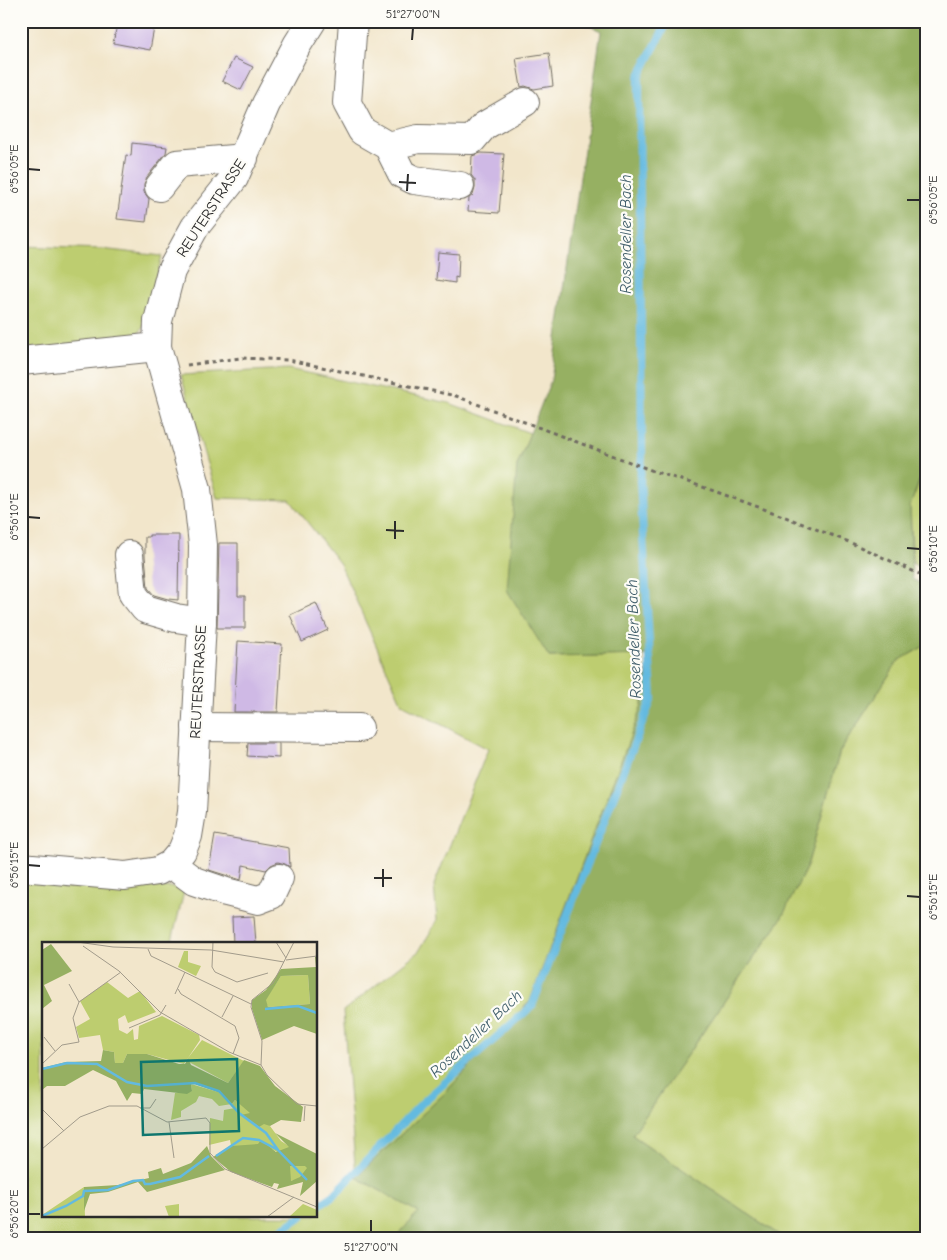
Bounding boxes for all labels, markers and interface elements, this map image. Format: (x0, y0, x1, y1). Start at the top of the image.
text: 51°27'00"N (386, 7, 440, 21)
text: 6°56'05"E (7, 144, 21, 194)
street label: REUTERSTRASSE (173, 155, 249, 261)
water label: Rosendeller Bach (617, 174, 635, 294)
text: 6°56'05"E (926, 175, 940, 225)
text: 6°56'10"E (7, 493, 21, 541)
text: 6°56'10"E (926, 525, 940, 573)
water label: Rosendeller Bach (623, 579, 645, 699)
street label: REUTERSTRASSE (186, 625, 210, 739)
text: 6°56'15"E (7, 842, 21, 888)
text: 6°56'15"E (926, 874, 940, 920)
inset map (42, 942, 318, 1218)
water label: Rosendeller Bach (426, 987, 526, 1081)
text: 6°56'20"E (7, 1190, 21, 1238)
text: 51°27'00"N (344, 1240, 398, 1254)

